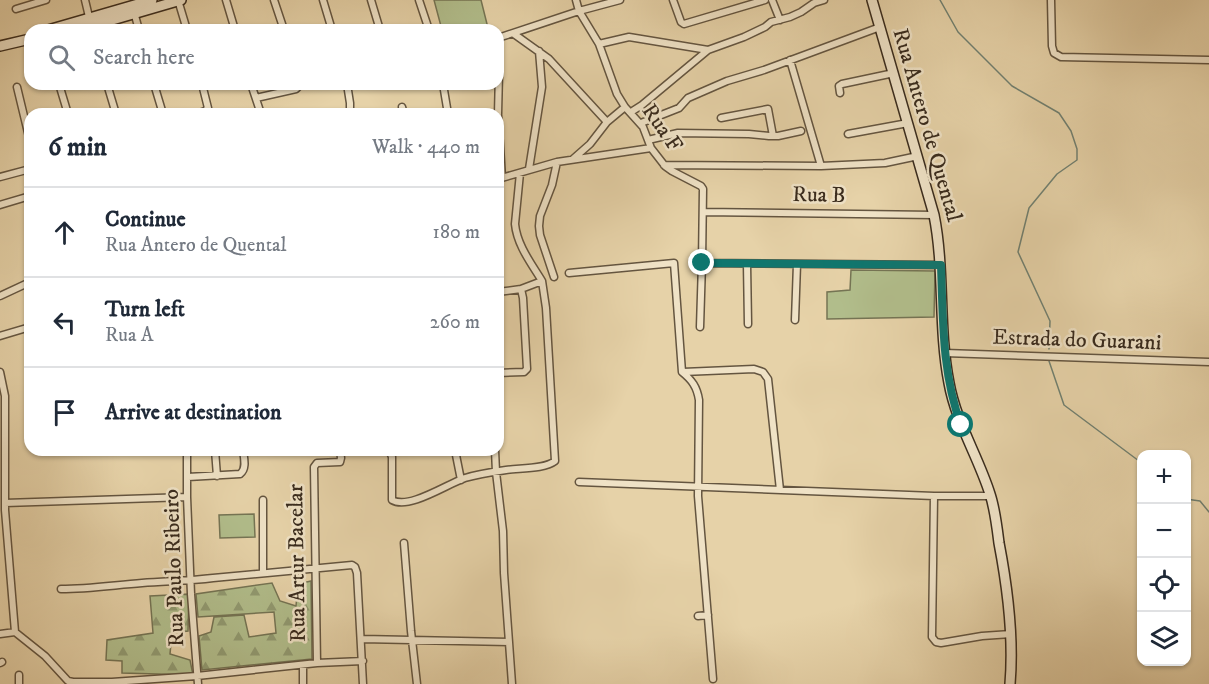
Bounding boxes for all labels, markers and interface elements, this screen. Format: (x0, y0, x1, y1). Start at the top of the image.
search box (24, 24, 504, 90)
street label: Rua Antero de Quental (887, 25, 968, 225)
icon: search (45, 41, 78, 74)
text: Search here (93, 44, 195, 71)
street label: Rua F (636, 99, 688, 158)
text: 6 min (48, 131, 107, 164)
text: Walk · 440 m (372, 135, 480, 160)
street label: Rua B (792, 181, 846, 209)
text: Continue (105, 206, 186, 233)
icon: ahead (48, 216, 81, 249)
text: 180 m (433, 220, 480, 245)
text: Rua Antero de Quental (105, 233, 287, 258)
route end (688, 249, 714, 275)
text: Turn left (105, 296, 185, 323)
icon: left (48, 306, 81, 339)
text: 260 m (430, 310, 480, 335)
text: Rua A (105, 323, 153, 348)
street label: Estrada do Guarani (992, 324, 1162, 356)
icon: arrive (48, 396, 81, 429)
text: Arrive at destination (105, 399, 282, 426)
route start (947, 411, 973, 437)
map controls (1137, 450, 1191, 666)
button: + (1137, 450, 1191, 504)
street label: Rua Artur Bacelar (282, 483, 312, 642)
street label: Rua Paulo Ribeiro (158, 488, 190, 648)
button: − (1137, 504, 1191, 558)
button: locate (1137, 558, 1191, 612)
button: layers (1137, 612, 1191, 666)

